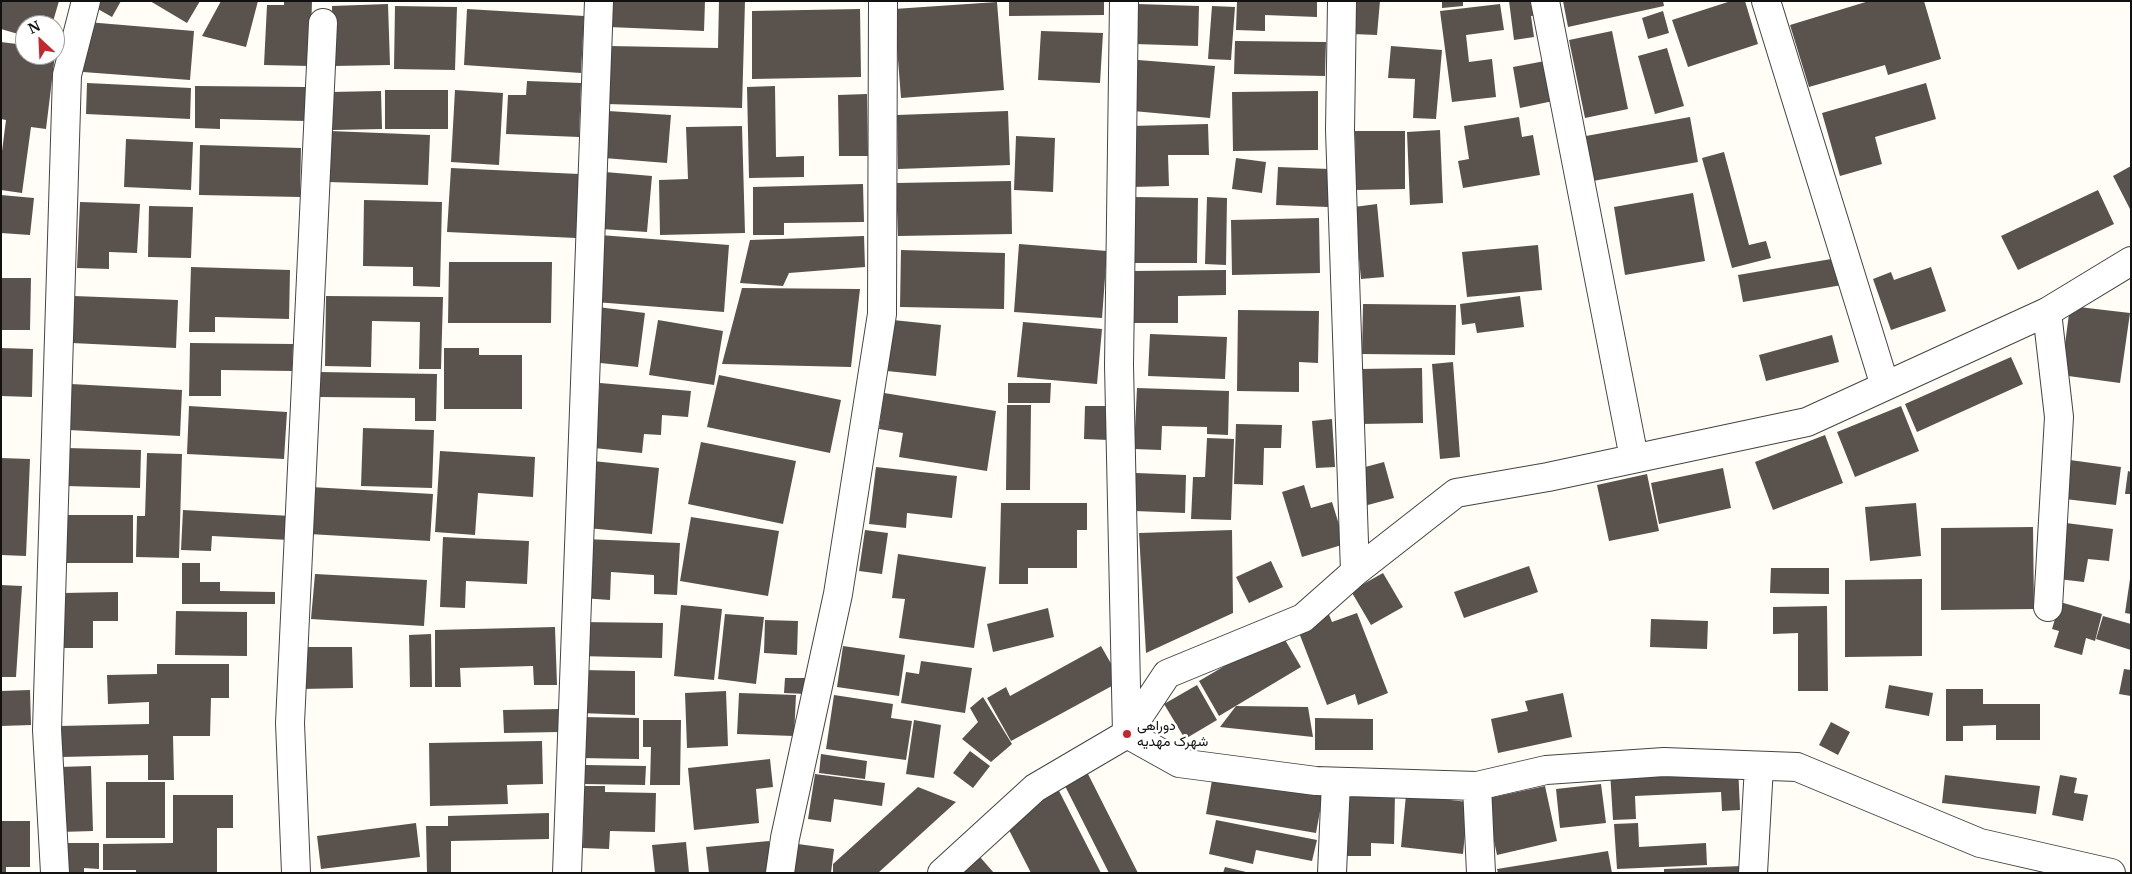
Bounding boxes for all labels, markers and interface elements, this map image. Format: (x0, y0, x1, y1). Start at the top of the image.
north arrow (15, 15, 65, 65)
text: N (25, 17, 43, 38)
place label: دوراهی شهرک مهدیه (1137, 718, 1208, 750)
marker: دوراهی شهرک مهدیه (1121, 728, 1133, 740)

